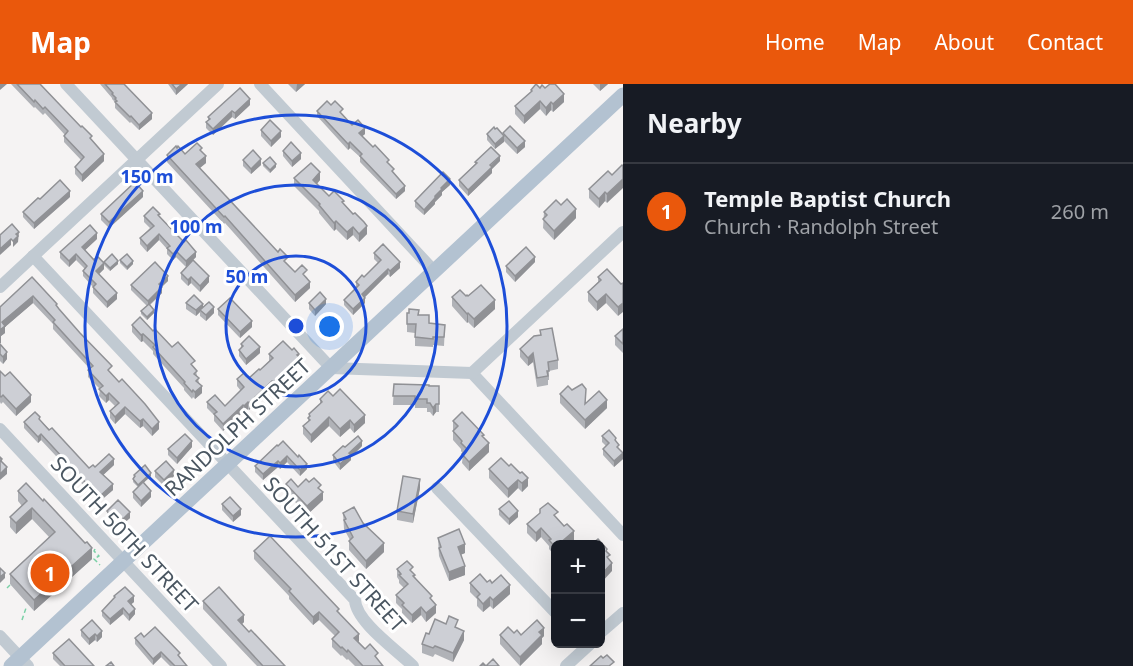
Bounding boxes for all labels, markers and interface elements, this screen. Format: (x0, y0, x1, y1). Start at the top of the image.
text: Map (30, 23, 91, 61)
text: Home (765, 28, 825, 56)
text: Map (858, 28, 901, 56)
text: About (934, 28, 994, 56)
text: Contact (1027, 28, 1103, 56)
text: Nearby (647, 105, 742, 141)
text: 150 m (120, 164, 174, 188)
text: Temple Baptist Church (704, 183, 951, 213)
text: 1 (661, 198, 672, 225)
text: 260 m (1051, 198, 1109, 225)
text: Church · Randolph Street (704, 213, 938, 240)
text: 100 m (169, 214, 223, 238)
text: 50 m (226, 264, 268, 288)
your location (315, 312, 344, 341)
centre of rings (286, 316, 306, 336)
street label: RANDOLPH STREET (158, 352, 316, 502)
street label: SOUTH 50TH STREET (45, 450, 205, 618)
street label: SOUTH 51ST STREET (258, 470, 413, 638)
map controls (551, 540, 605, 648)
button: + (551, 540, 605, 594)
pin: 1 (31, 550, 70, 596)
button: − (551, 594, 605, 648)

